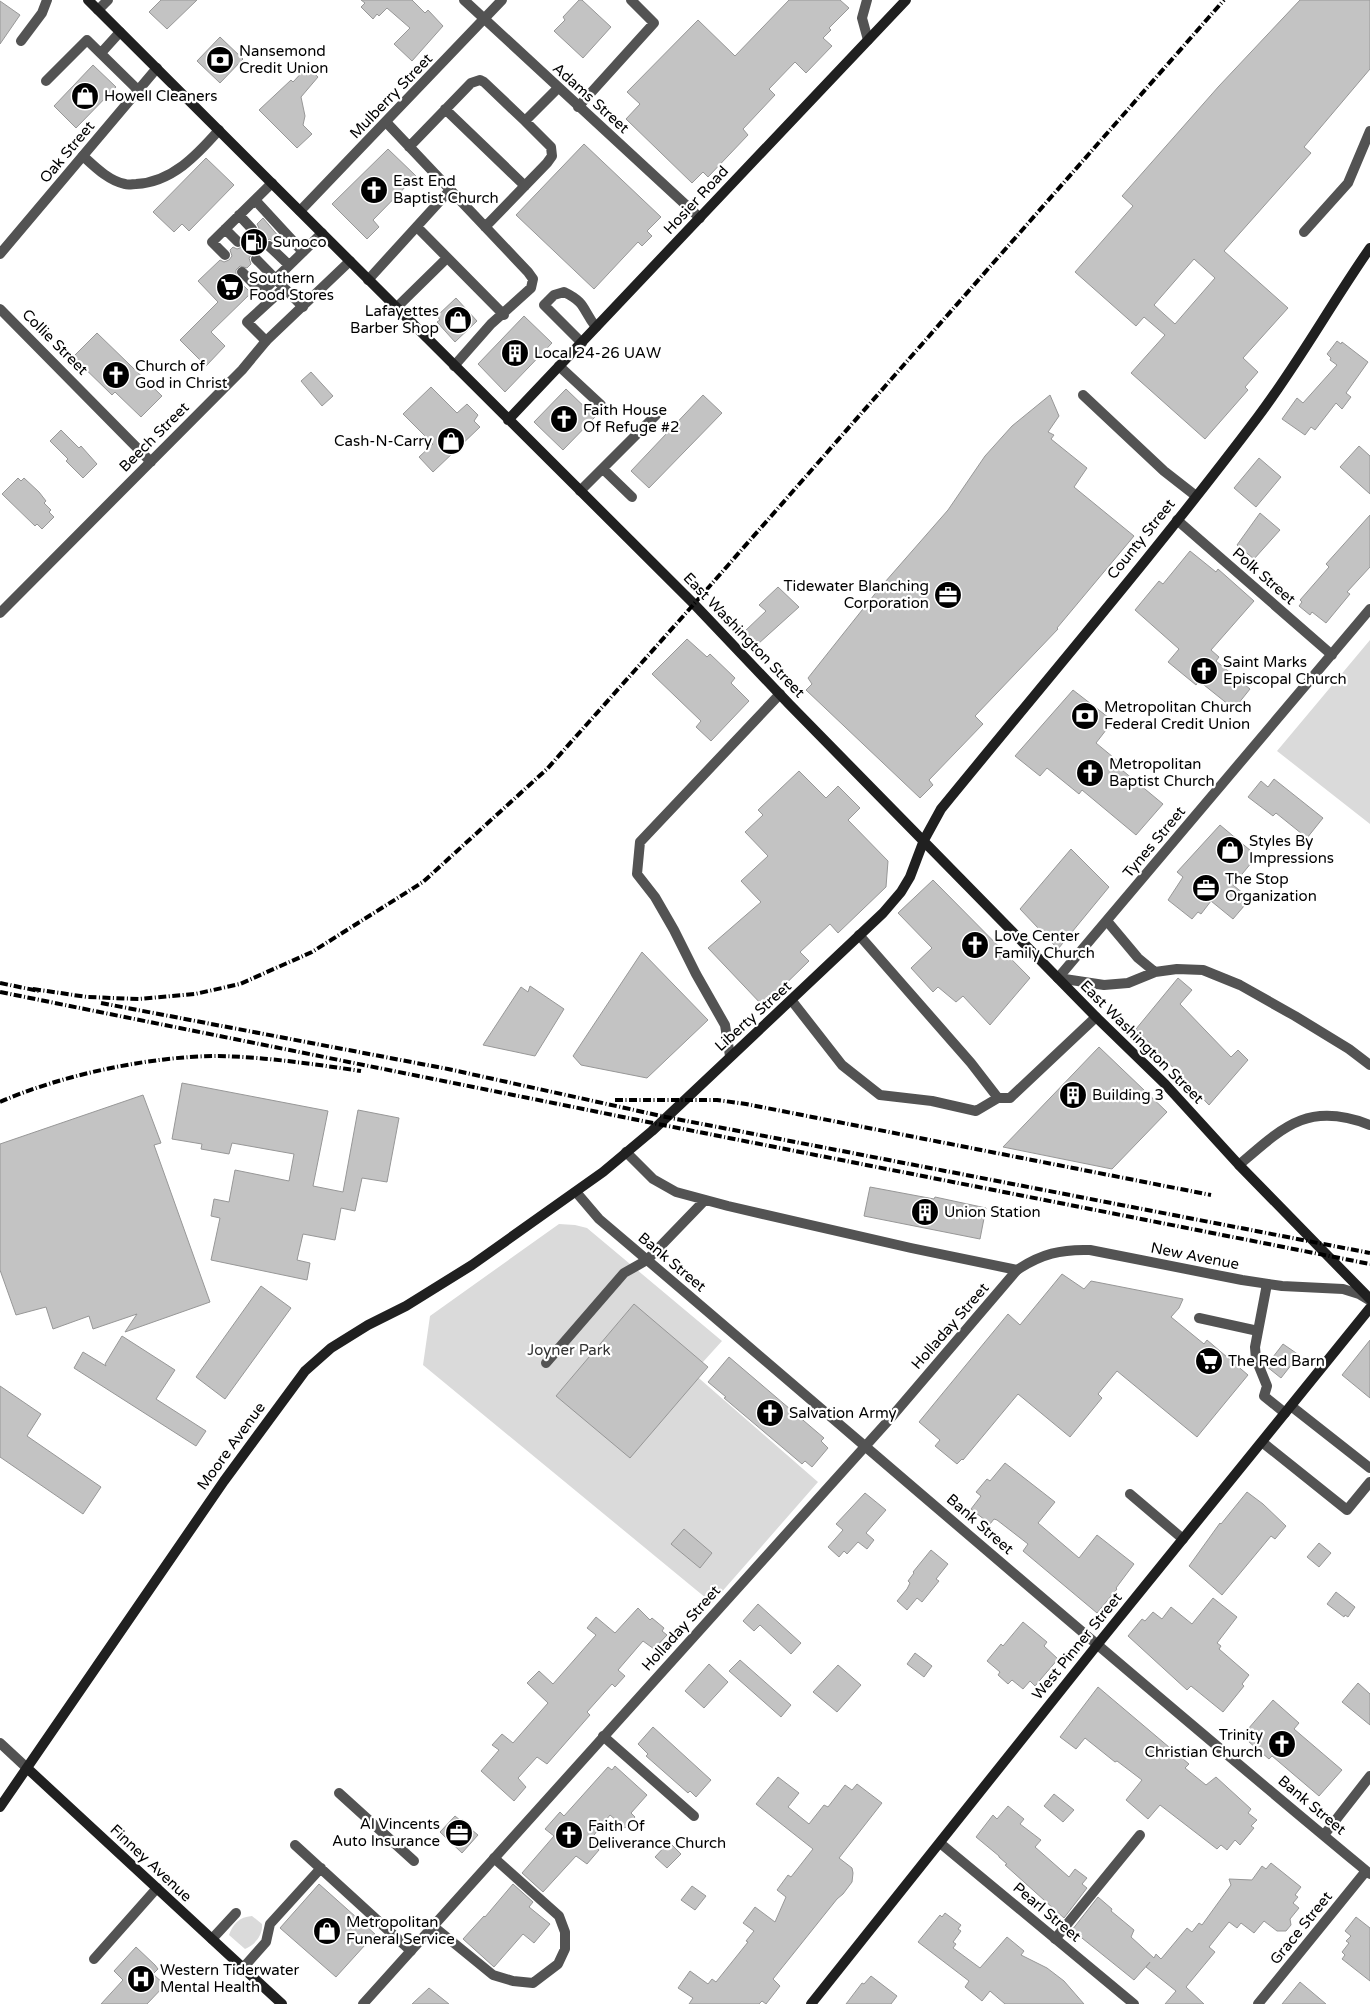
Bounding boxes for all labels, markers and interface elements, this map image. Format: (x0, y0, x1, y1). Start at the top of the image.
place label: Nansemond Credit Union (239, 42, 328, 77)
bank icon: Nansemond Credit Union (205, 45, 235, 75)
street label: Mulberry Street (346, 49, 436, 142)
street label: Adams Street (549, 59, 633, 137)
shop icon: Howell Cleaners (70, 81, 100, 111)
place label: Howell Cleaners (104, 87, 217, 105)
street label: Oak Street (36, 117, 98, 187)
street label: Hosier Road (660, 162, 732, 238)
place label: East End Baptist Church (393, 172, 499, 207)
church icon: East End Baptist Church (359, 175, 389, 205)
fuel station icon: Sunoco (239, 227, 269, 257)
place label: Sunoco (273, 233, 327, 251)
place label: Southern Food Stores (249, 269, 334, 304)
supermarket icon: Southern Food Stores (215, 272, 245, 302)
place label: Lafayettes Barber Shop (350, 302, 439, 337)
street label: Collie Street (18, 305, 92, 379)
shop icon: Lafayettes Barber Shop (443, 305, 473, 335)
building icon: Local 24-26 UAW (500, 338, 530, 368)
place label: Local 24-26 UAW (534, 344, 661, 362)
place label: Church of God in Christ (135, 357, 228, 392)
church icon: Church of God in Christ (101, 360, 131, 390)
street label: Beech Street (115, 398, 193, 476)
place label: Faith House Of Refuge #2 (583, 401, 679, 436)
church icon: Faith House Of Refuge #2 (549, 404, 579, 434)
shop icon: Cash-N-Carry (436, 426, 466, 456)
place label: Cash-N-Carry (334, 432, 432, 450)
street label: County Street (1103, 495, 1179, 583)
street label: Polk Street (1229, 544, 1299, 608)
street label: East Washington Street (680, 569, 809, 702)
place label: Tidewater Blanching Corporation (784, 577, 929, 612)
office icon: Tidewater Blanching Corporation (933, 580, 963, 610)
place label: Saint Marks Episcopal Church (1223, 653, 1347, 688)
church icon: Saint Marks Episcopal Church (1189, 656, 1219, 686)
place label: Metropolitan Church Federal Credit Union (1104, 698, 1252, 733)
bank icon: Metropolitan Church Federal Credit Union (1070, 701, 1100, 731)
place label: Metropolitan Baptist Church (1109, 755, 1215, 790)
church icon: Metropolitan Baptist Church (1075, 758, 1105, 788)
street label: Tynes Street (1119, 802, 1189, 881)
place label: Styles By Impressions (1249, 832, 1334, 867)
shop icon: Styles By Impressions (1215, 835, 1245, 865)
place label: The Stop Organization (1225, 870, 1317, 905)
office icon: The Stop Organization (1191, 873, 1221, 903)
place label: Love Center Family Church (994, 927, 1095, 962)
church icon: Love Center Family Church (960, 930, 990, 960)
street label: Liberty Street (711, 977, 795, 1055)
street label: East Washington Street (1077, 977, 1208, 1108)
building icon: Building 3 (1058, 1080, 1088, 1110)
place label: Building 3 (1092, 1086, 1164, 1104)
building icon: Union Station (910, 1197, 940, 1227)
place label: Union Station (944, 1203, 1041, 1221)
street label: Bank Street (634, 1228, 710, 1296)
street label: New Avenue (1149, 1239, 1241, 1273)
street label: Holladay Street (908, 1279, 993, 1373)
park label: Joyner Park (527, 1341, 611, 1359)
supermarket icon: The Red Barn (1194, 1346, 1224, 1376)
place label: The Red Barn (1228, 1352, 1325, 1370)
church icon: Salvation Army (755, 1398, 785, 1428)
street label: Moore Avenue (193, 1399, 269, 1493)
place label: Salvation Army (789, 1404, 897, 1422)
street label: Bank Street (943, 1490, 1017, 1558)
street label: Holladay Street (638, 1581, 724, 1674)
street label: West Pinner Street (1028, 1589, 1126, 1703)
place label: Trinity Christian Church (1145, 1726, 1263, 1761)
church icon: Trinity Christian Church (1267, 1729, 1297, 1759)
street label: Bank Street (1274, 1771, 1350, 1839)
place label: Al Vincents Auto Insurance (332, 1815, 440, 1850)
place label: Faith Of Deliverance Church (588, 1817, 726, 1852)
office icon: Al Vincents Auto Insurance (444, 1818, 474, 1848)
church icon: Faith Of Deliverance Church (554, 1820, 584, 1850)
street label: Finney Avenue (106, 1821, 196, 1905)
street label: Pearl Street (1009, 1878, 1085, 1946)
street label: Grace Street (1266, 1888, 1336, 1968)
place label: Metropolitan Funeral Service (346, 1913, 455, 1948)
shop icon: Metropolitan Funeral Service (312, 1916, 342, 1946)
place label: Western Tiderwater Mental Health (160, 1961, 300, 1996)
hospital icon: Western Tiderwater Mental Health (126, 1964, 156, 1994)

